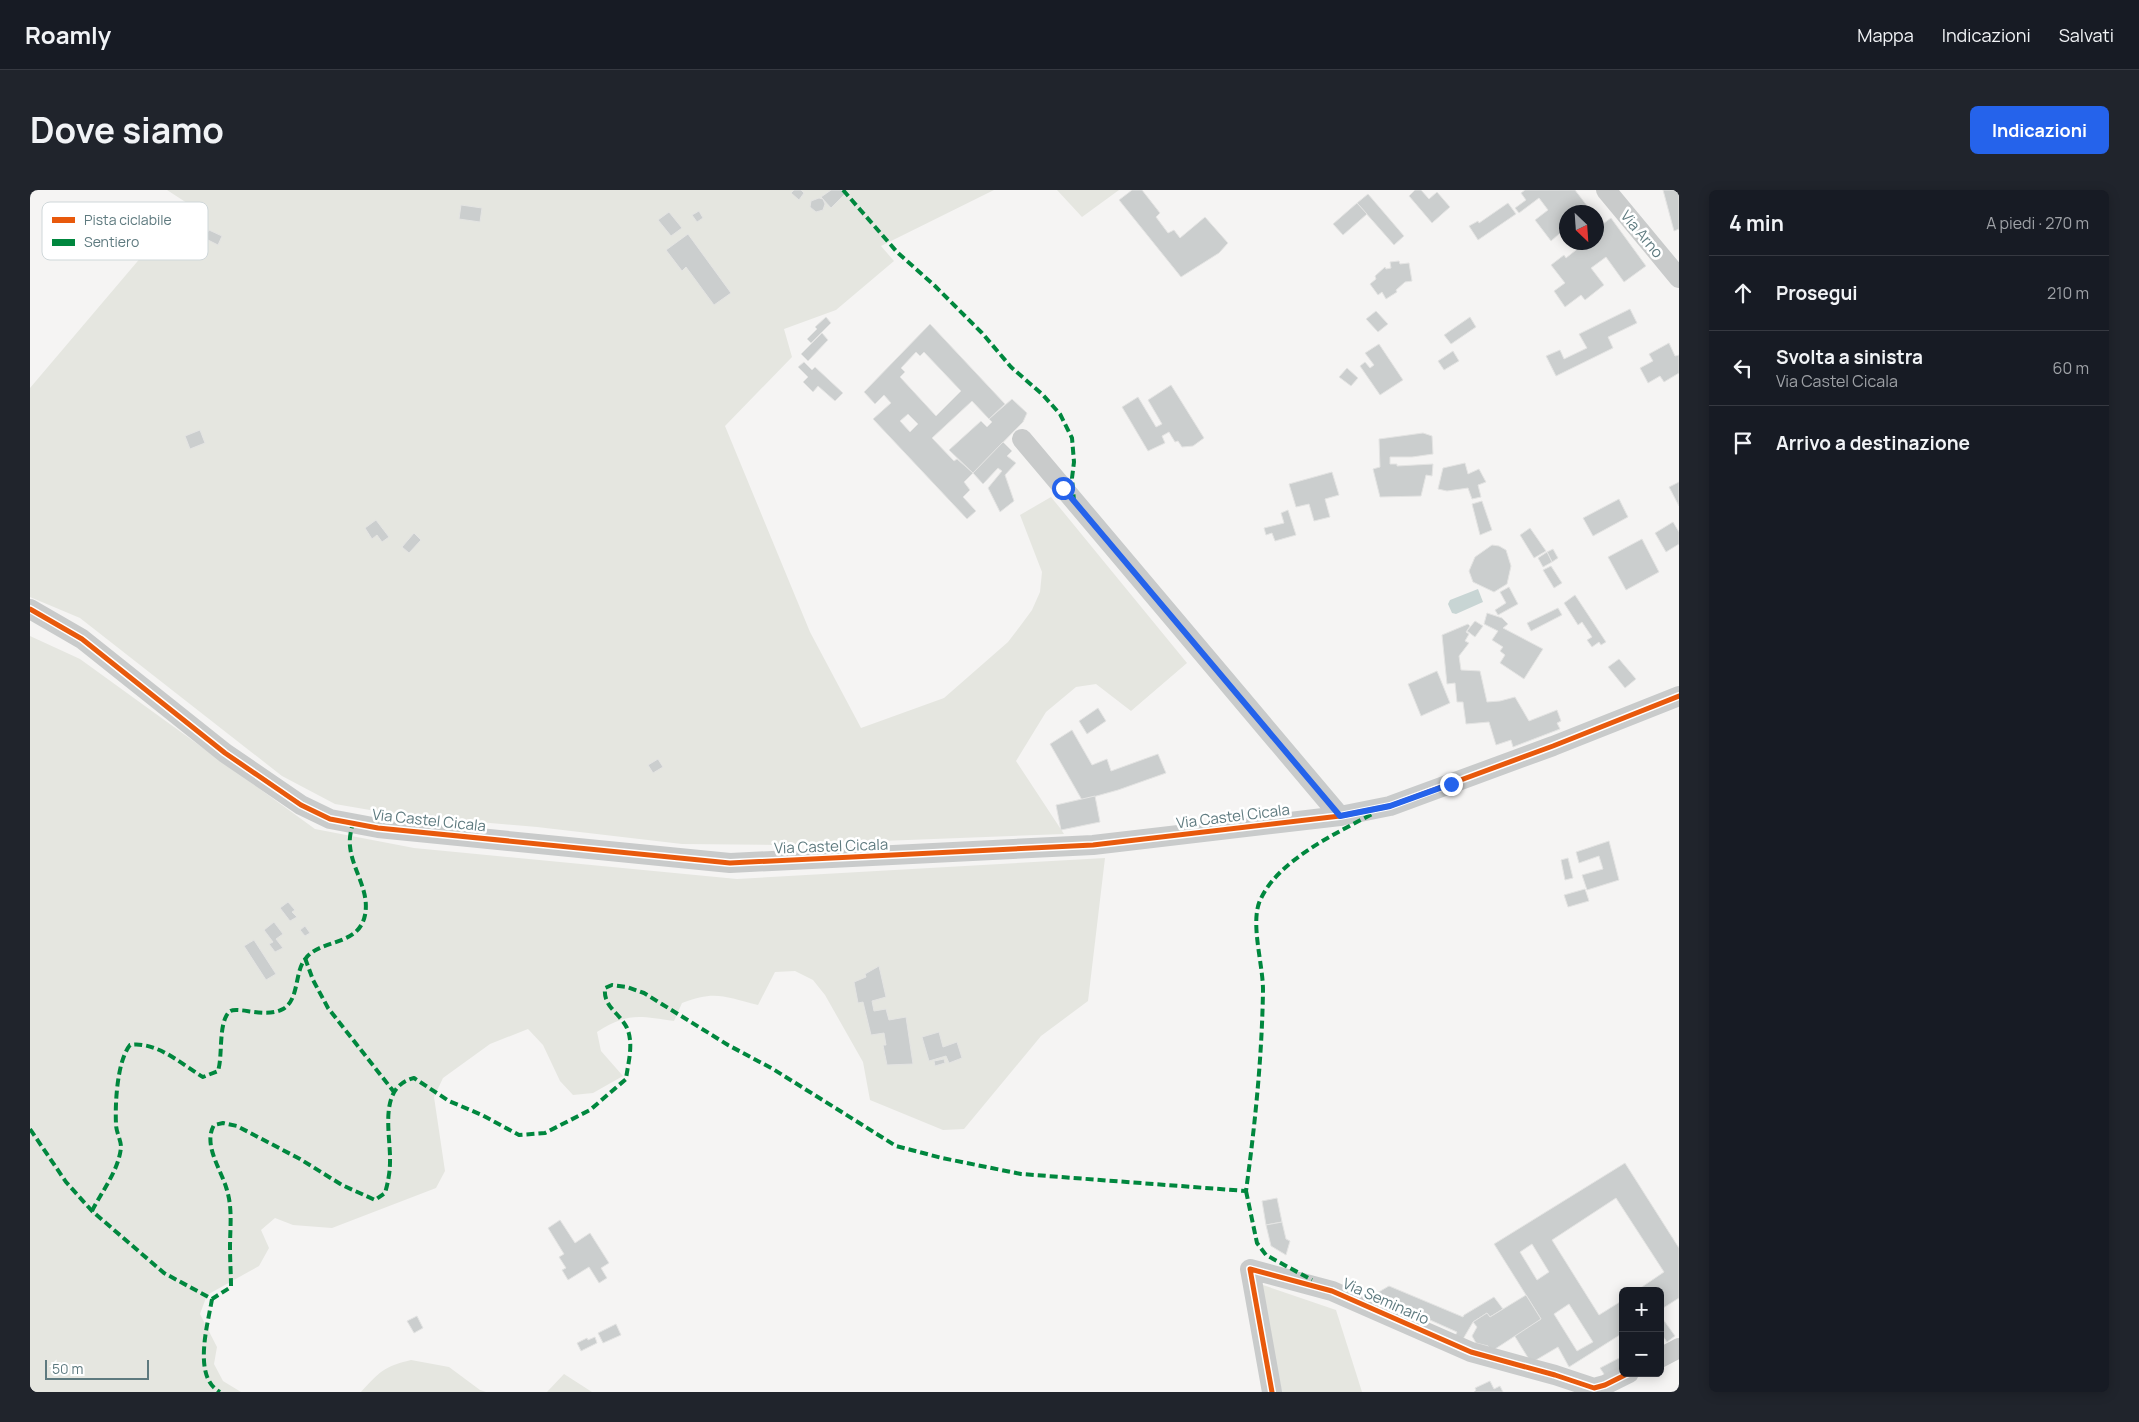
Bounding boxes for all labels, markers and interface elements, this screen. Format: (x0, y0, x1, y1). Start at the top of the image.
text: Roamly (25, 18, 111, 51)
text: Mappa (1857, 23, 1914, 47)
text: Indicazioni (1942, 23, 2031, 47)
text: Salvati (2059, 23, 2114, 47)
text: Dove siamo (30, 106, 224, 154)
button: Indicazioni (1970, 106, 2109, 154)
legend (42, 202, 208, 260)
north arrow (1559, 205, 1604, 250)
street label: Via Arno (1616, 206, 1668, 262)
text: 4 min (1729, 209, 1784, 237)
text: Pista ciclabile (84, 210, 172, 229)
text: A piedi · 270 m (1986, 212, 2089, 234)
text: Sentiero (84, 232, 139, 251)
icon: ahead (1729, 279, 1757, 307)
text: Prosegui (1776, 280, 1858, 306)
text: 210 m (2047, 282, 2089, 304)
text: Svolta a sinistra (1776, 344, 1923, 370)
icon: left (1729, 354, 1757, 382)
text: 60 m (2053, 357, 2089, 379)
text: Via Castel Cicala (1776, 370, 1898, 392)
icon: arrive (1729, 429, 1757, 457)
text: Arrivo a destinazione (1776, 430, 1970, 456)
route start (1052, 477, 1075, 500)
route end (1440, 773, 1463, 796)
street label: Via Castel Cicala (1175, 799, 1291, 833)
street label: Via Castel Cicala (371, 804, 487, 836)
street label: Via Castel Cicala (774, 834, 888, 858)
street label: Via Seminario (1339, 1273, 1433, 1329)
map controls (1619, 1287, 1664, 1377)
button: + (1619, 1287, 1664, 1332)
button: − (1619, 1332, 1664, 1377)
scale bar (45, 1357, 149, 1380)
text: 50 m (52, 1359, 83, 1378)

